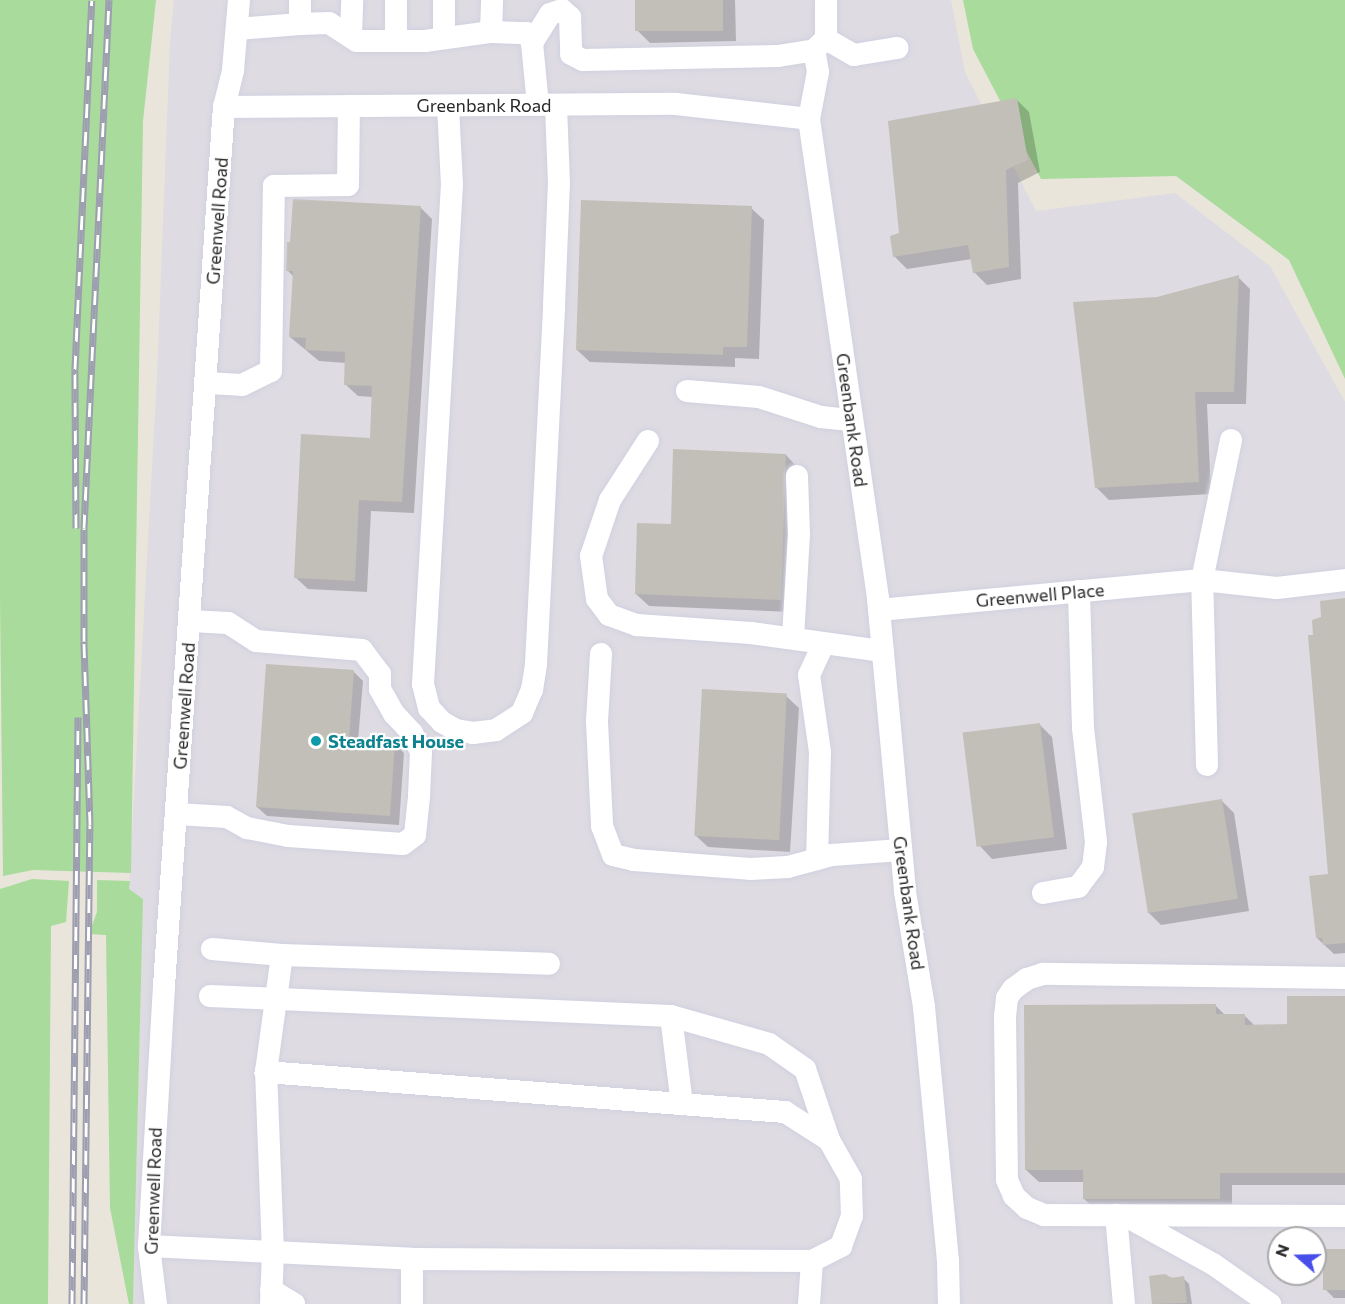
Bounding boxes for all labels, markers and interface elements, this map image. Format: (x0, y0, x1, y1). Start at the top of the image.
street label: Greenbank Road (417, 94, 551, 116)
street label: Greenwell Road (202, 157, 232, 285)
street label: Greenbank Road (832, 352, 872, 488)
street label: Greenwell Place (975, 579, 1105, 611)
street label: Greenwell Road (169, 642, 199, 770)
place label: Steadfast House (328, 730, 464, 752)
marker: Steadfast House (309, 734, 323, 748)
street label: Greenbank Road (889, 835, 929, 971)
street label: Greenwell Road (140, 1127, 166, 1255)
north arrow (1267, 1226, 1327, 1286)
text: N (1271, 1241, 1292, 1259)

